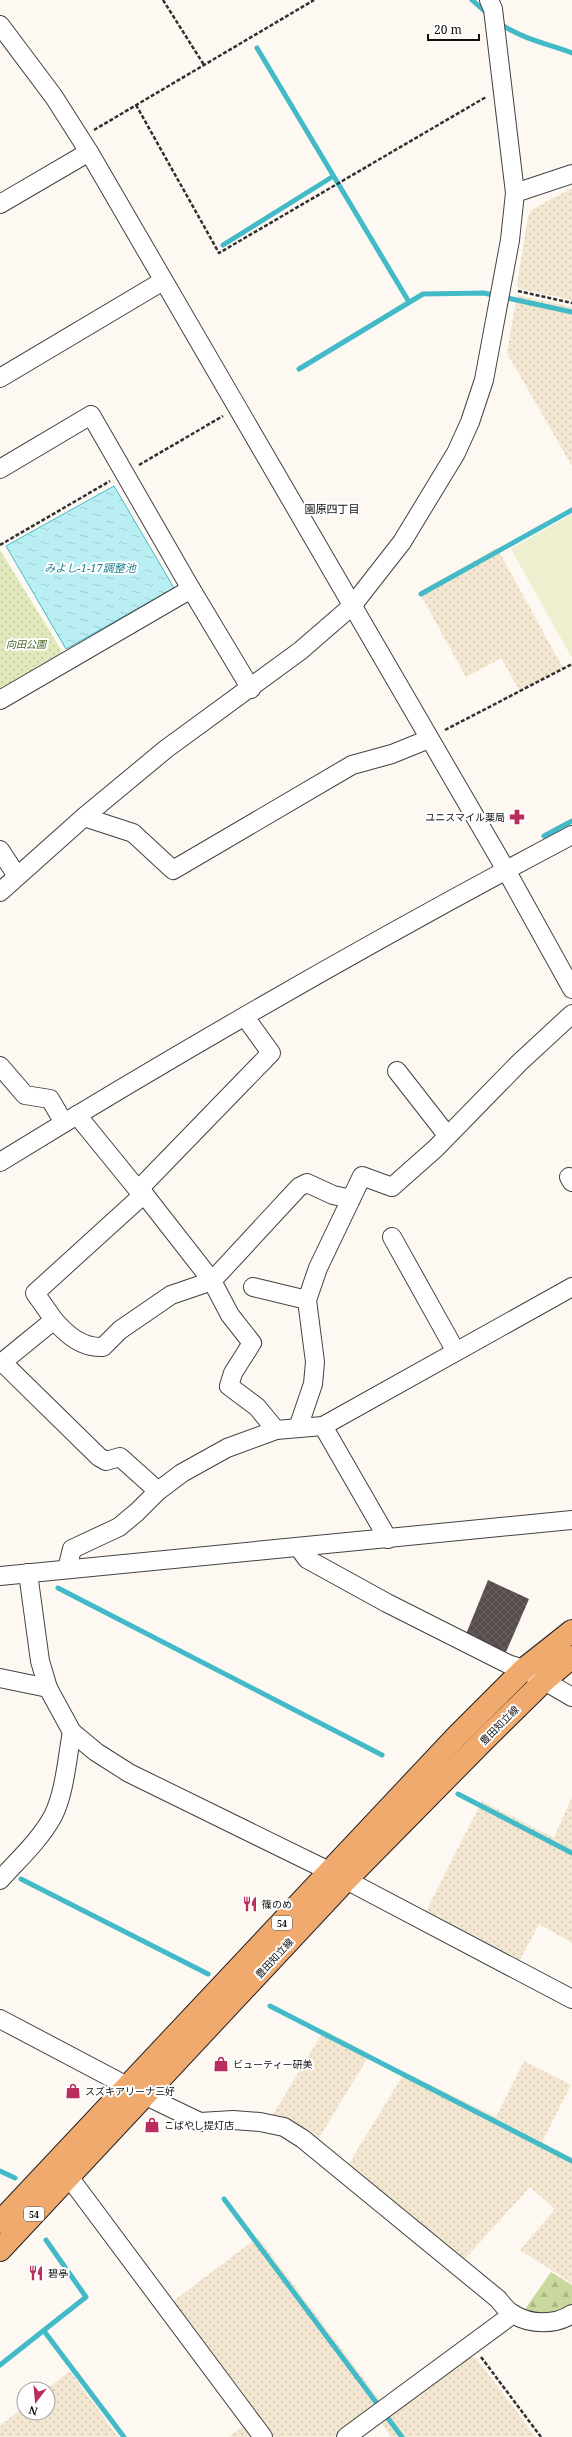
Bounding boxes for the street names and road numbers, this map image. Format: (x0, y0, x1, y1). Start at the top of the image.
street label: 豊田知立線 (476, 1702, 522, 1748)
road number: 54 (272, 1916, 292, 1930)
street label: 豊田知立線 (252, 1935, 296, 1981)
road number: 54 (24, 2207, 44, 2221)

